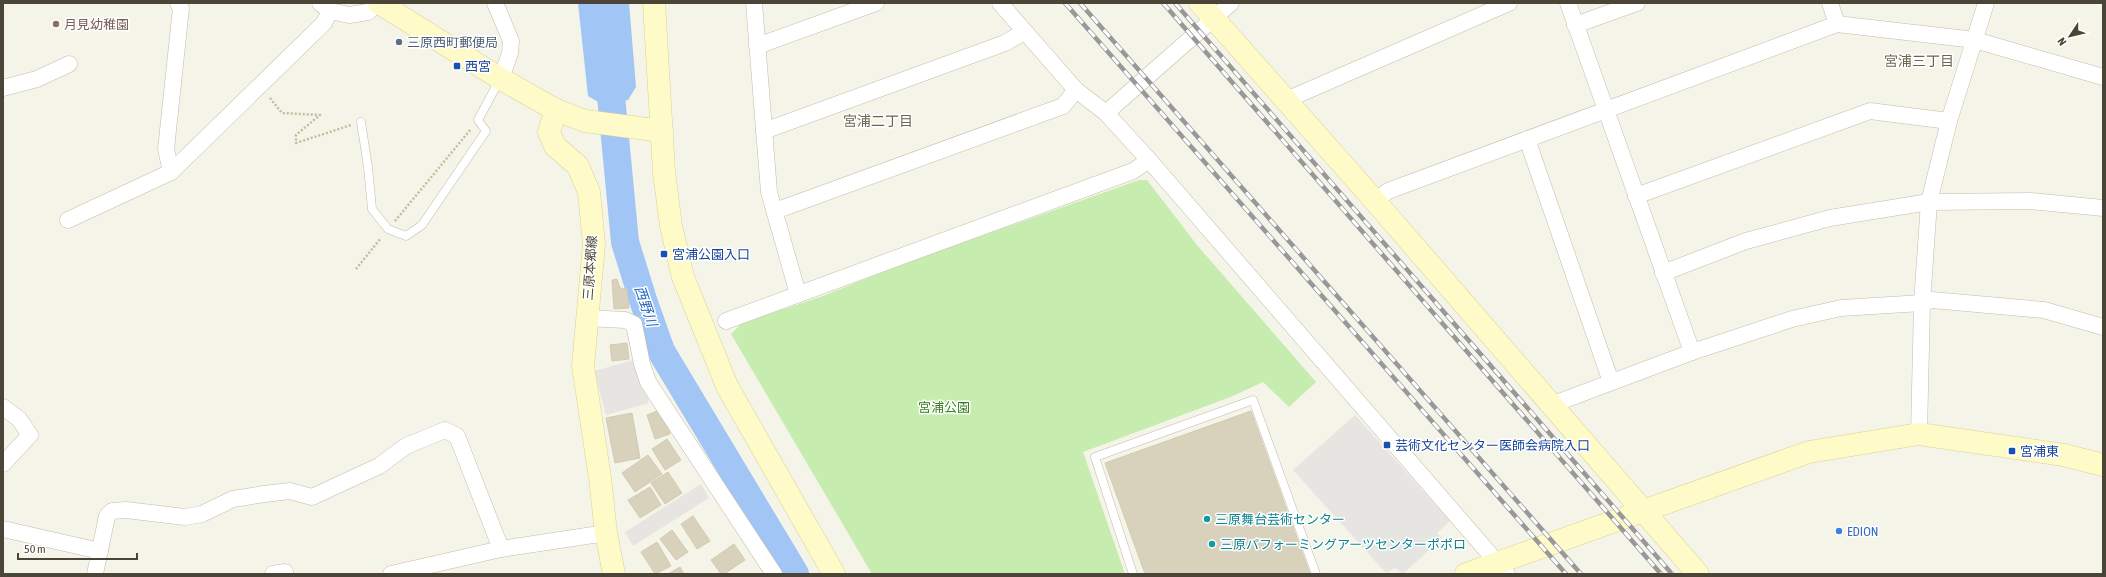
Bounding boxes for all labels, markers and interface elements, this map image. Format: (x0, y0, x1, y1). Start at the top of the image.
north arrow (2050, 16, 2090, 56)
place label: 月見幼稚園 (64, 17, 129, 32)
marker: 月見幼稚園 (51, 19, 61, 29)
place label: 三原西町郵便局 (407, 35, 498, 50)
text: N (2055, 36, 2069, 48)
marker: 三原西町郵便局 (394, 37, 404, 47)
district label: 宮浦三丁目 (1884, 53, 1954, 69)
place label: 西宮 (465, 59, 491, 74)
marker: 西宮 (452, 61, 462, 71)
district label: 宮浦二丁目 (843, 113, 913, 129)
street label: 三原本郷線 (580, 235, 600, 301)
place label: 宮浦公園入口 (672, 247, 750, 262)
marker: 宮浦公園入口 (659, 249, 669, 259)
water label: 西野川 (632, 284, 661, 330)
park label: 宮浦公園 (918, 400, 970, 415)
place label: 芸術文化センター医師会病院入口 (1395, 438, 1590, 453)
marker: 芸術文化センター医師会病院入口 (1382, 440, 1392, 450)
place label: 宮浦東 (2020, 444, 2059, 459)
marker: 宮浦東 (2007, 446, 2017, 456)
place label: 三原舞台芸術センター (1215, 512, 1345, 527)
marker: 三原舞台芸術センター (1202, 514, 1212, 524)
place label: EDION (1847, 524, 1878, 539)
marker: EDION (1834, 526, 1844, 536)
scale bar (18, 535, 137, 561)
place label: 三原パフォーミングアーツセンターポポロ (1220, 537, 1466, 552)
marker: 三原パフォーミングアーツセンターポポロ (1207, 539, 1217, 549)
text: 50 m (24, 542, 46, 556)

